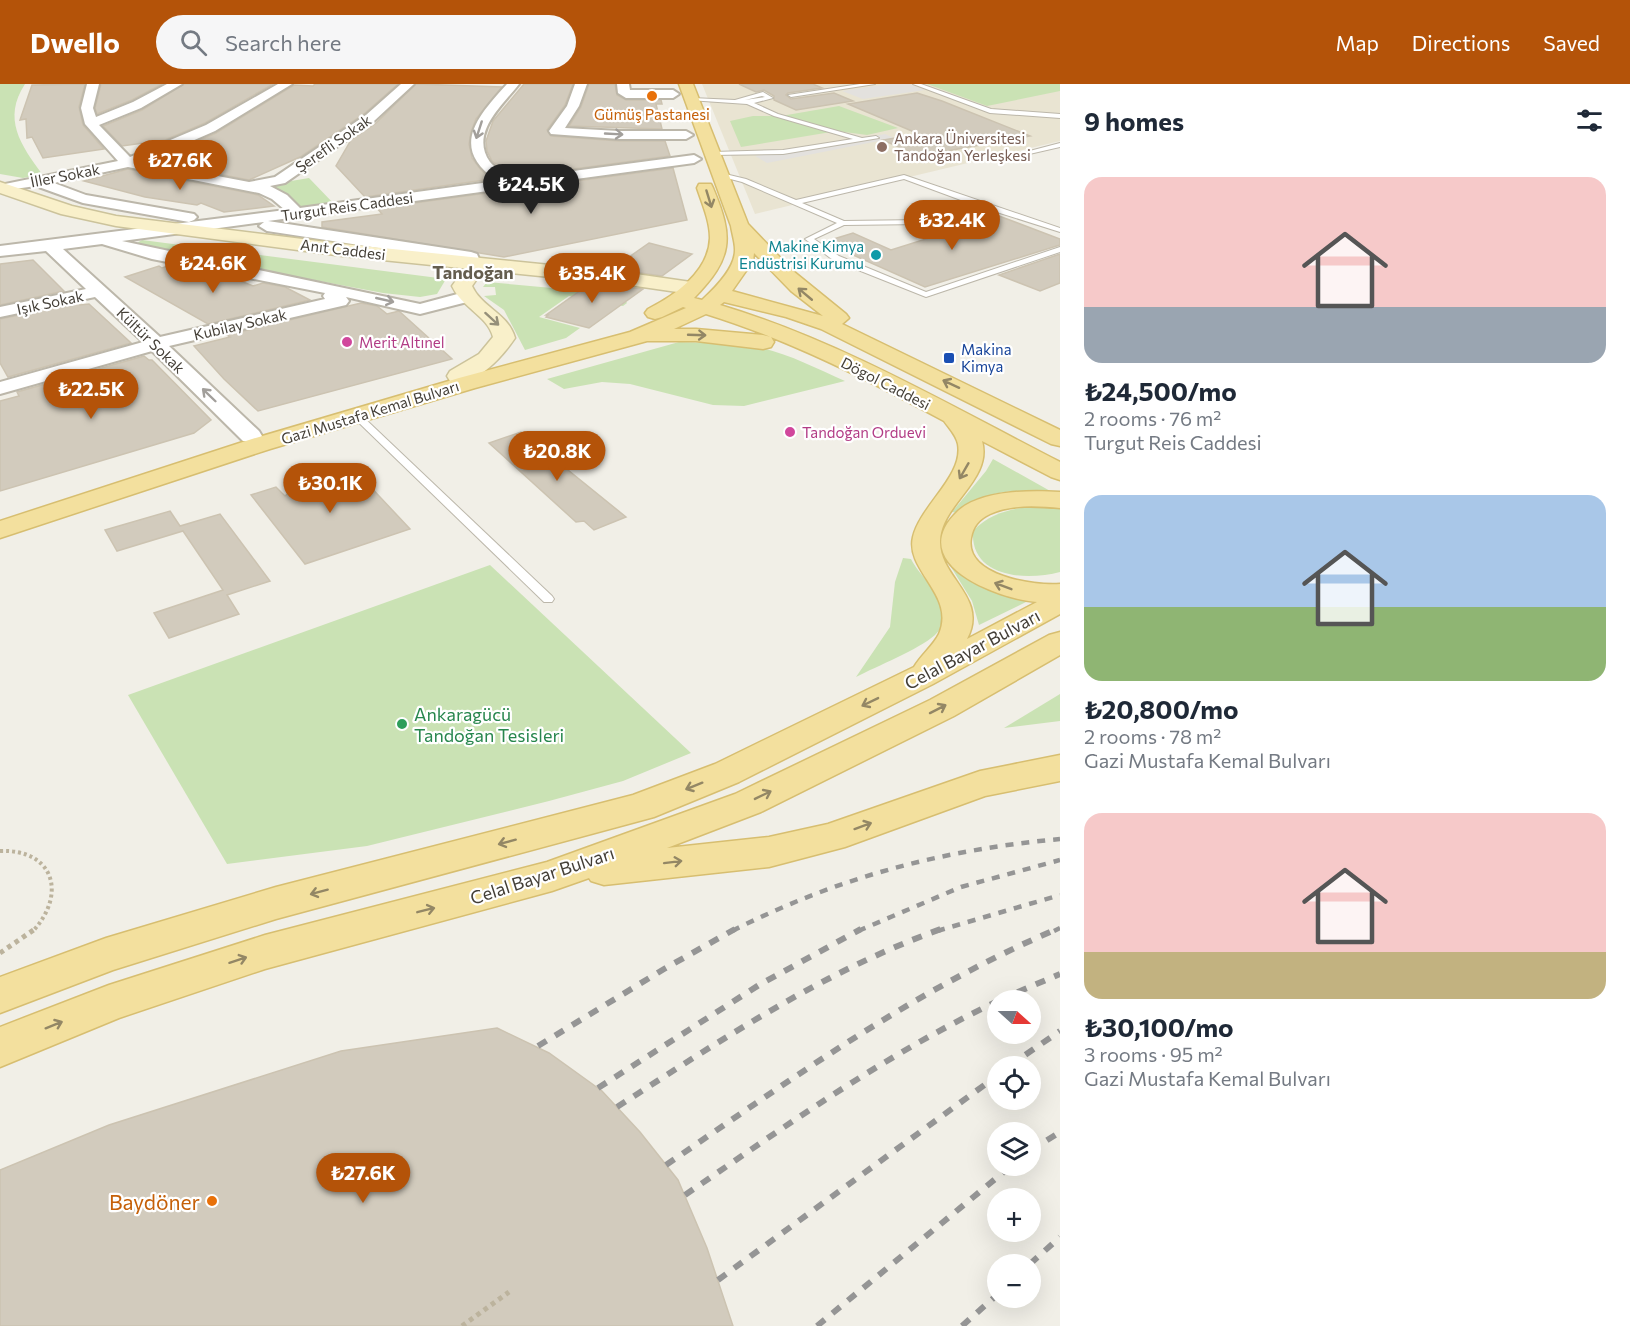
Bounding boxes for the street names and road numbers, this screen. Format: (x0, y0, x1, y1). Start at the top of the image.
street label: Şerefli Sokak (292, 110, 374, 176)
street label: İller Sokak (29, 159, 101, 191)
street label: Turgut Reis Caddesi (280, 188, 414, 224)
street label: Anıt Caddesi (299, 235, 387, 263)
street label: Işık Sokak (15, 286, 85, 318)
street label: Kültür Sokak (113, 303, 189, 377)
street label: Kubilay Sokak (192, 305, 288, 343)
street label: Dögol Caddesi (838, 353, 934, 413)
street label: Gazi Mustafa Kemal Bulvarı (279, 376, 461, 448)
street label: Celal Bayar Bulvarı (900, 604, 1044, 694)
street label: Celal Bayar Bulvarı (467, 841, 617, 909)

